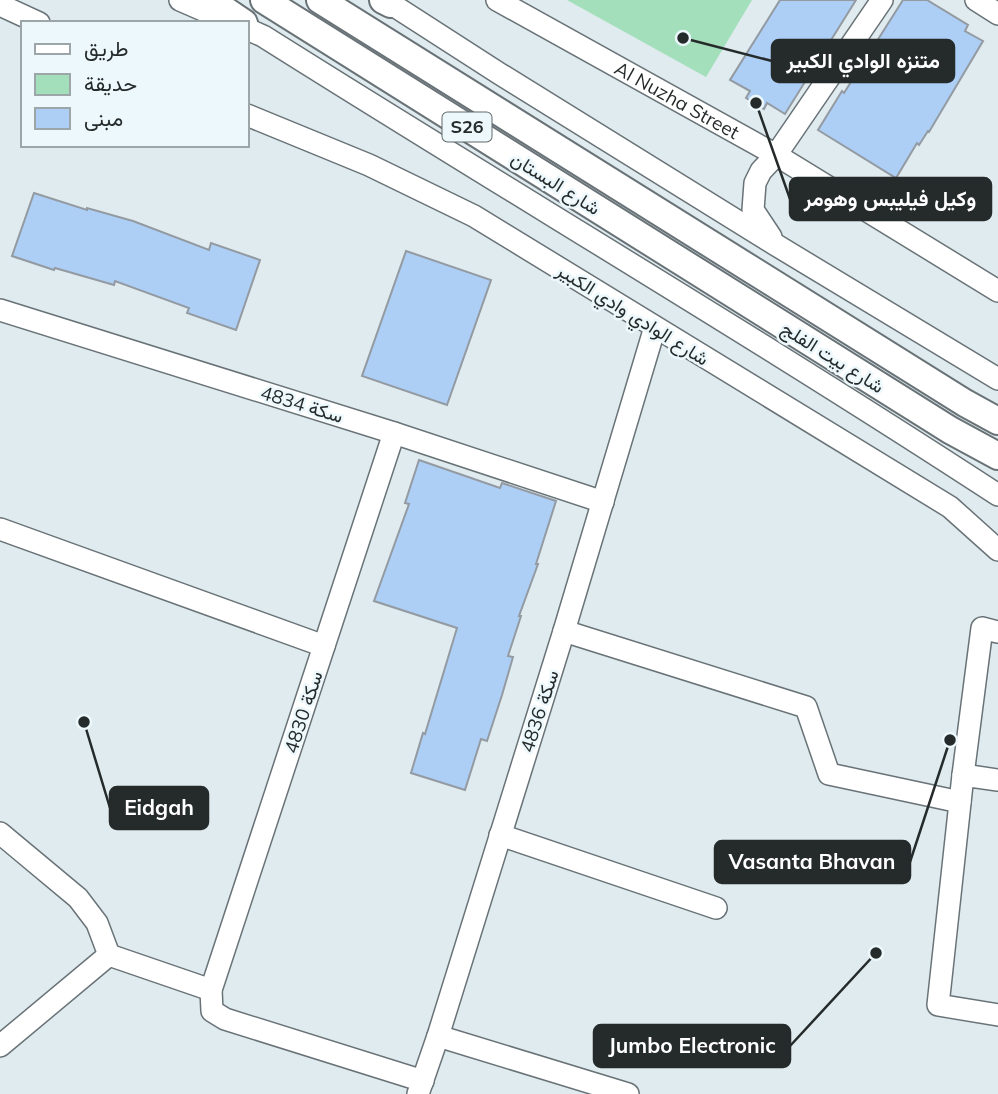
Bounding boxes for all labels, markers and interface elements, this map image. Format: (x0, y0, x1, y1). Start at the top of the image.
legend (21, 21, 248, 147)
text: طريق (84, 35, 129, 62)
callout: متنزه الوادي الكبير (772, 40, 954, 82)
text: متنزه الوادي الكبير (785, 47, 940, 78)
street label: Al Nuzha Street (611, 56, 744, 144)
text: حديقة (84, 70, 137, 96)
text: مبنى (84, 105, 123, 131)
road number: S26 (442, 112, 491, 142)
street label: شارع البستان (506, 146, 605, 221)
callout: وكيل فيليبس وهومر (790, 178, 991, 220)
text: وكيل فيليبس وهومر (803, 185, 976, 212)
street label: شارع الوادي وادي الكبير (550, 257, 713, 374)
street label: شارع بيت الفلج (776, 316, 889, 400)
street label: سكة 4834 (258, 380, 346, 428)
street label: سكة 4836 (514, 667, 564, 755)
street label: سكة 4830 (278, 668, 328, 756)
callout: Eidgah (110, 787, 208, 829)
text: Eidgah (124, 794, 194, 820)
callout: Vasanta Bhavan (715, 841, 910, 883)
text: Vasanta Bhavan (728, 848, 895, 874)
callout: Jumbo Electronic (594, 1025, 790, 1067)
text: Jumbo Electronic (608, 1032, 776, 1058)

